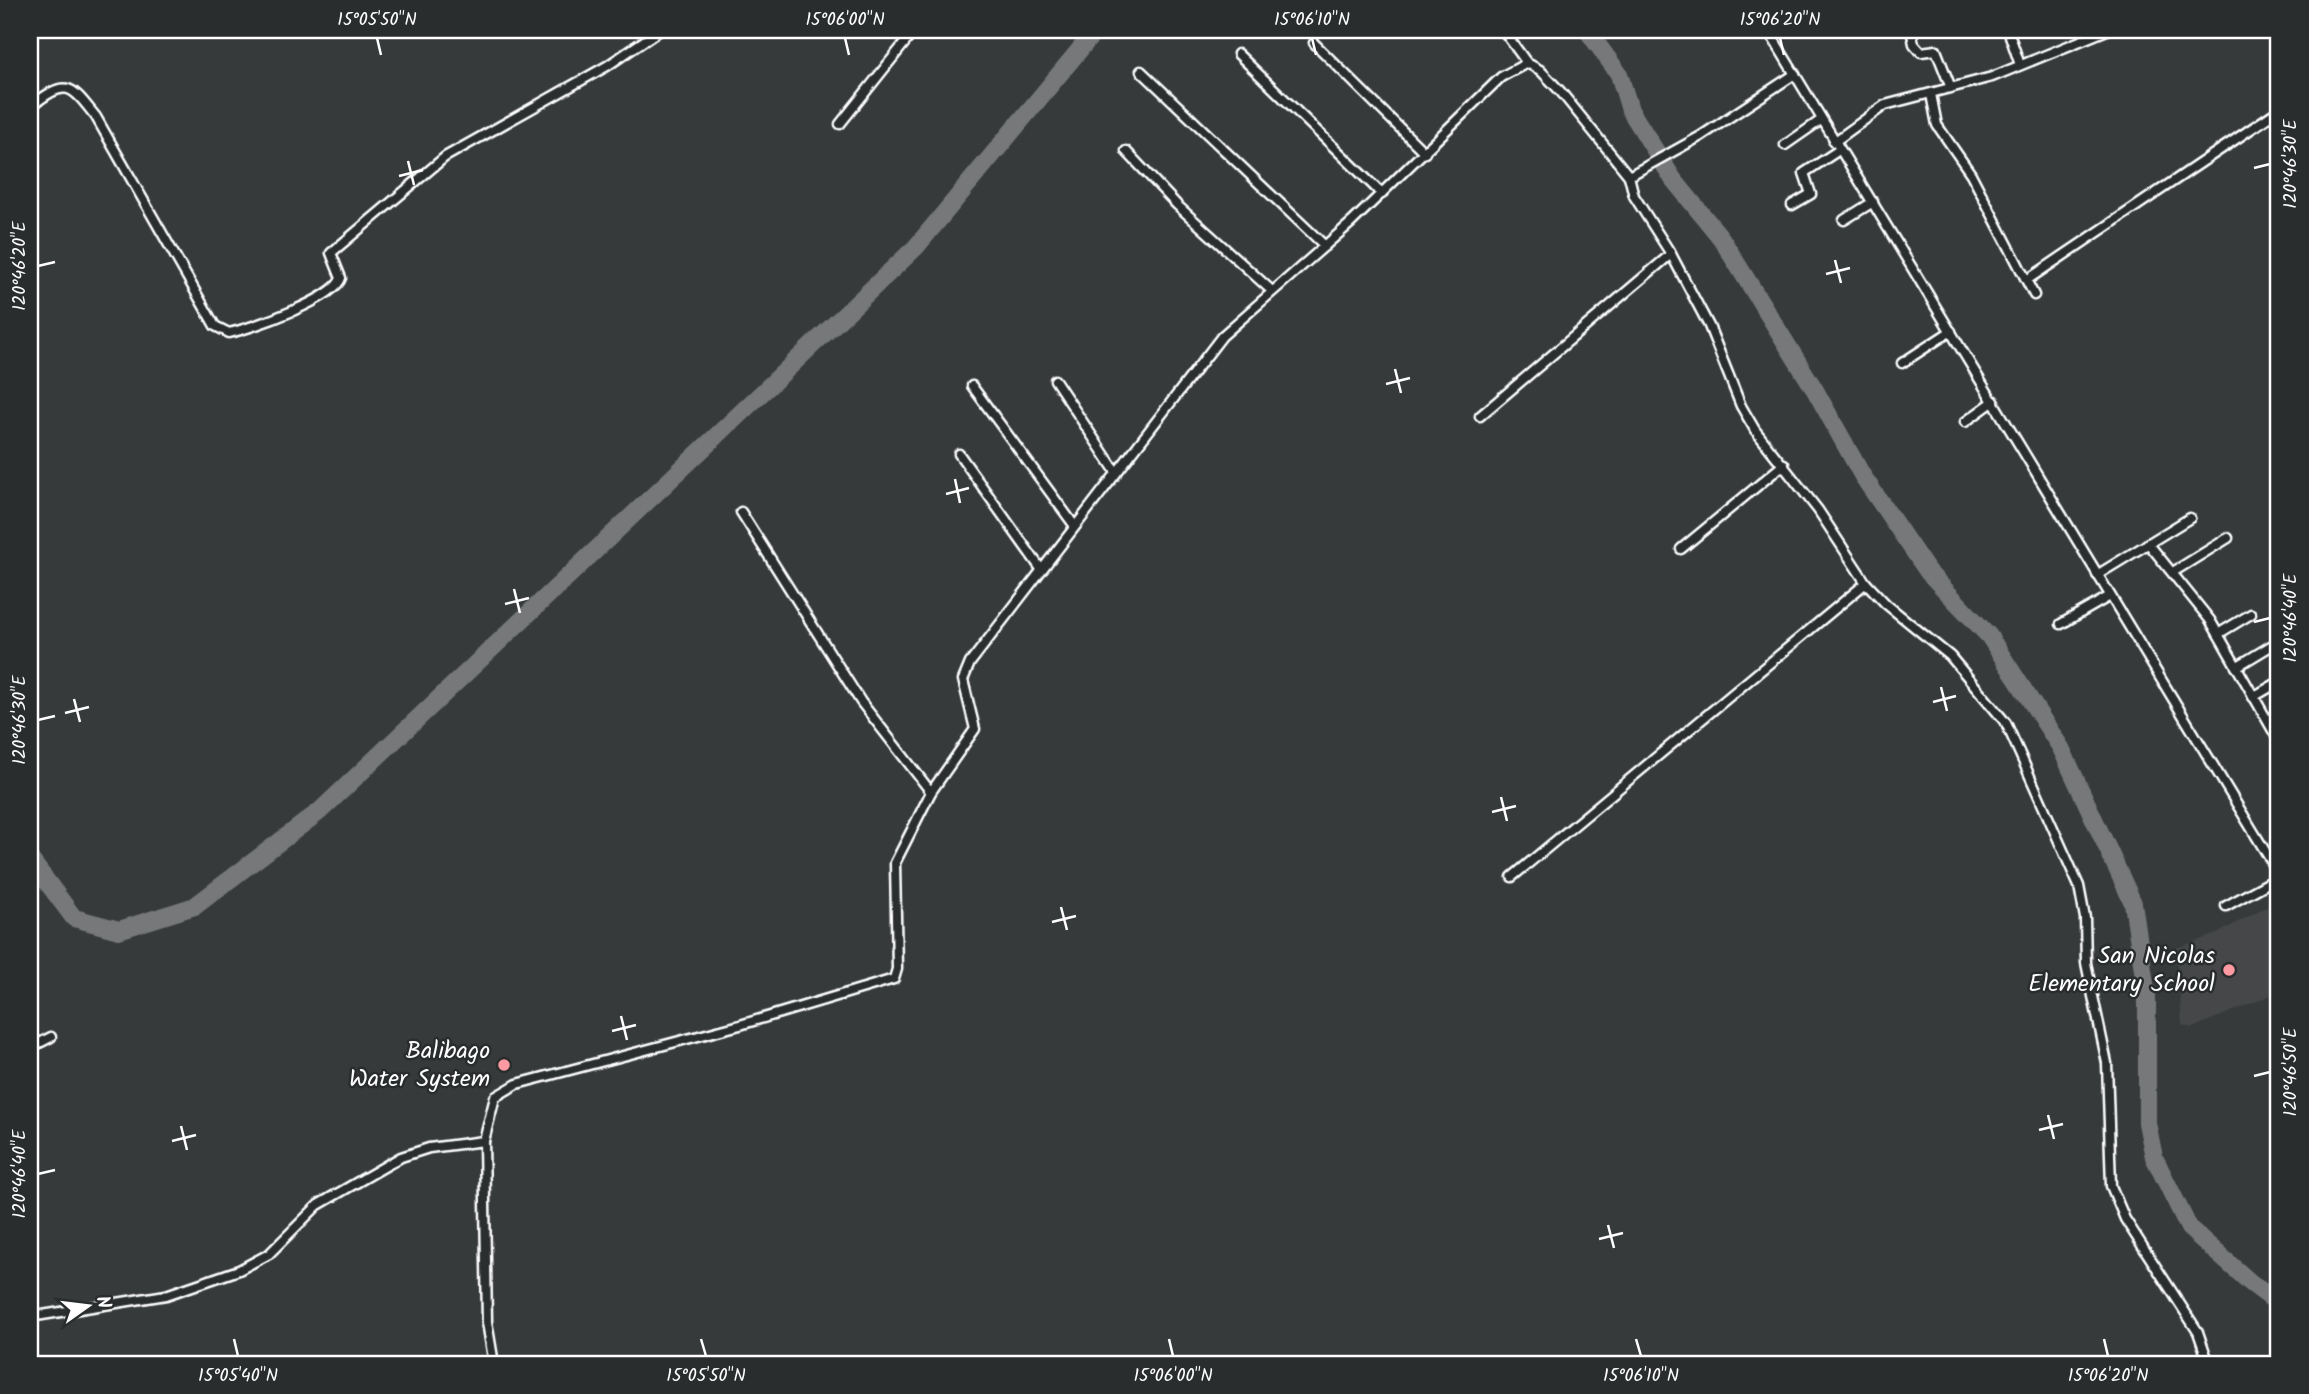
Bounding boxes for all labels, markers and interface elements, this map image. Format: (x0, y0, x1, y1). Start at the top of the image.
text: 15°05'50"N (337, 6, 417, 35)
text: 15°06'00"N (805, 6, 885, 35)
text: 15°06'10"N (1274, 6, 1350, 35)
text: 15°06'20"N (1740, 6, 1820, 35)
text: 120°46'30"E (2277, 119, 2306, 209)
text: 120°46'20"E (6, 221, 35, 311)
text: 120°46'40"E (2277, 573, 2306, 663)
text: 120°46'30"E (6, 675, 35, 765)
place label: San Nicolas Elementary School (2028, 937, 2215, 1004)
marker: San Nicolas Elementary School (2221, 962, 2237, 978)
text: 120°46'50"E (2277, 1027, 2306, 1116)
place label: Balibago Water System (349, 1032, 490, 1099)
marker: Balibago Water System (496, 1057, 512, 1073)
text: 120°46'40"E (6, 1129, 35, 1219)
north arrow (52, 1272, 122, 1342)
text: N (87, 1293, 119, 1312)
text: 15°05'40"N (198, 1362, 278, 1391)
text: 15°05'50"N (666, 1362, 746, 1391)
text: 15°06'00"N (1133, 1362, 1213, 1391)
text: 15°06'10"N (1603, 1362, 1679, 1391)
text: 15°06'20"N (2068, 1362, 2148, 1391)

